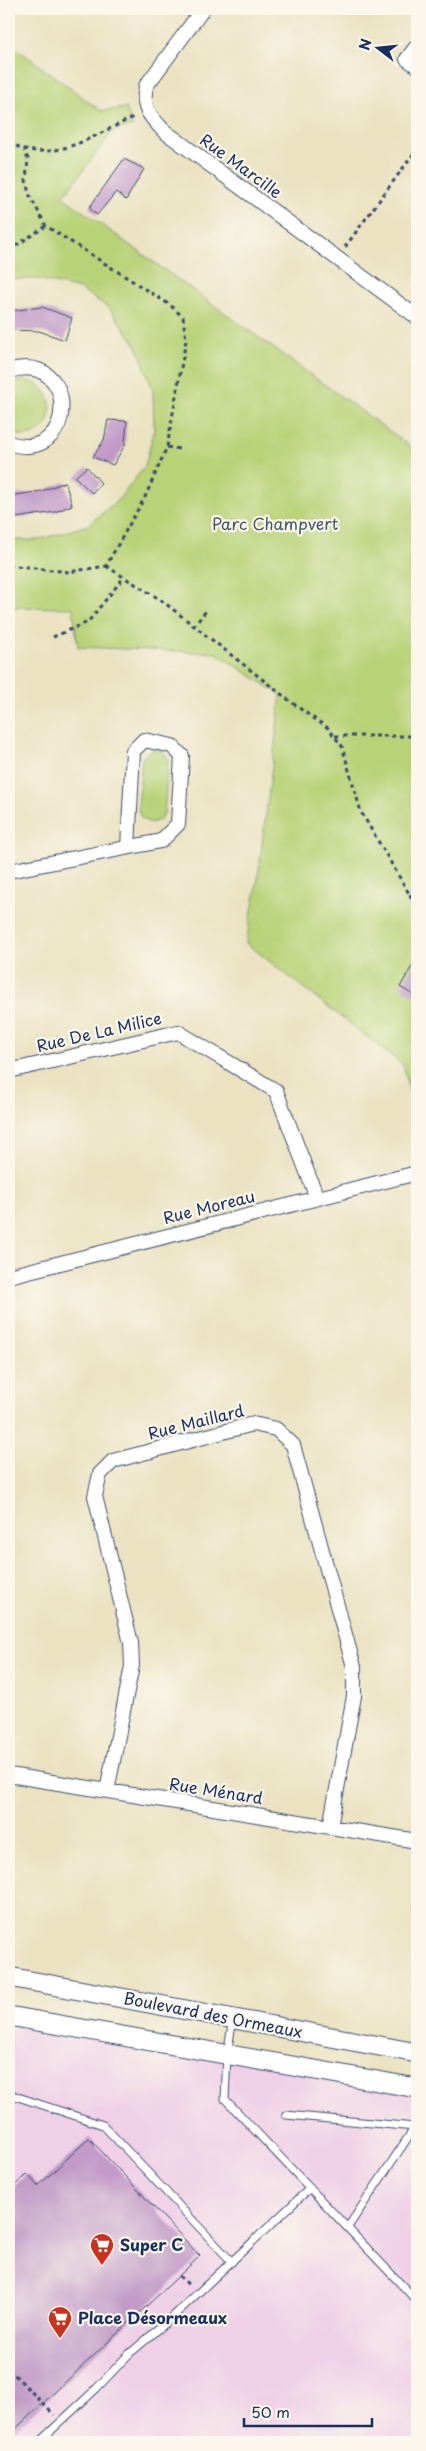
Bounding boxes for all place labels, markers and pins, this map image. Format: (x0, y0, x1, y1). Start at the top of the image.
supermarket icon: Super C (89, 2232, 115, 2266)
place label: Super C (120, 2232, 183, 2256)
supermarket icon: Place Désormeaux (47, 2305, 73, 2339)
place label: Place Désormeaux (78, 2305, 227, 2329)

